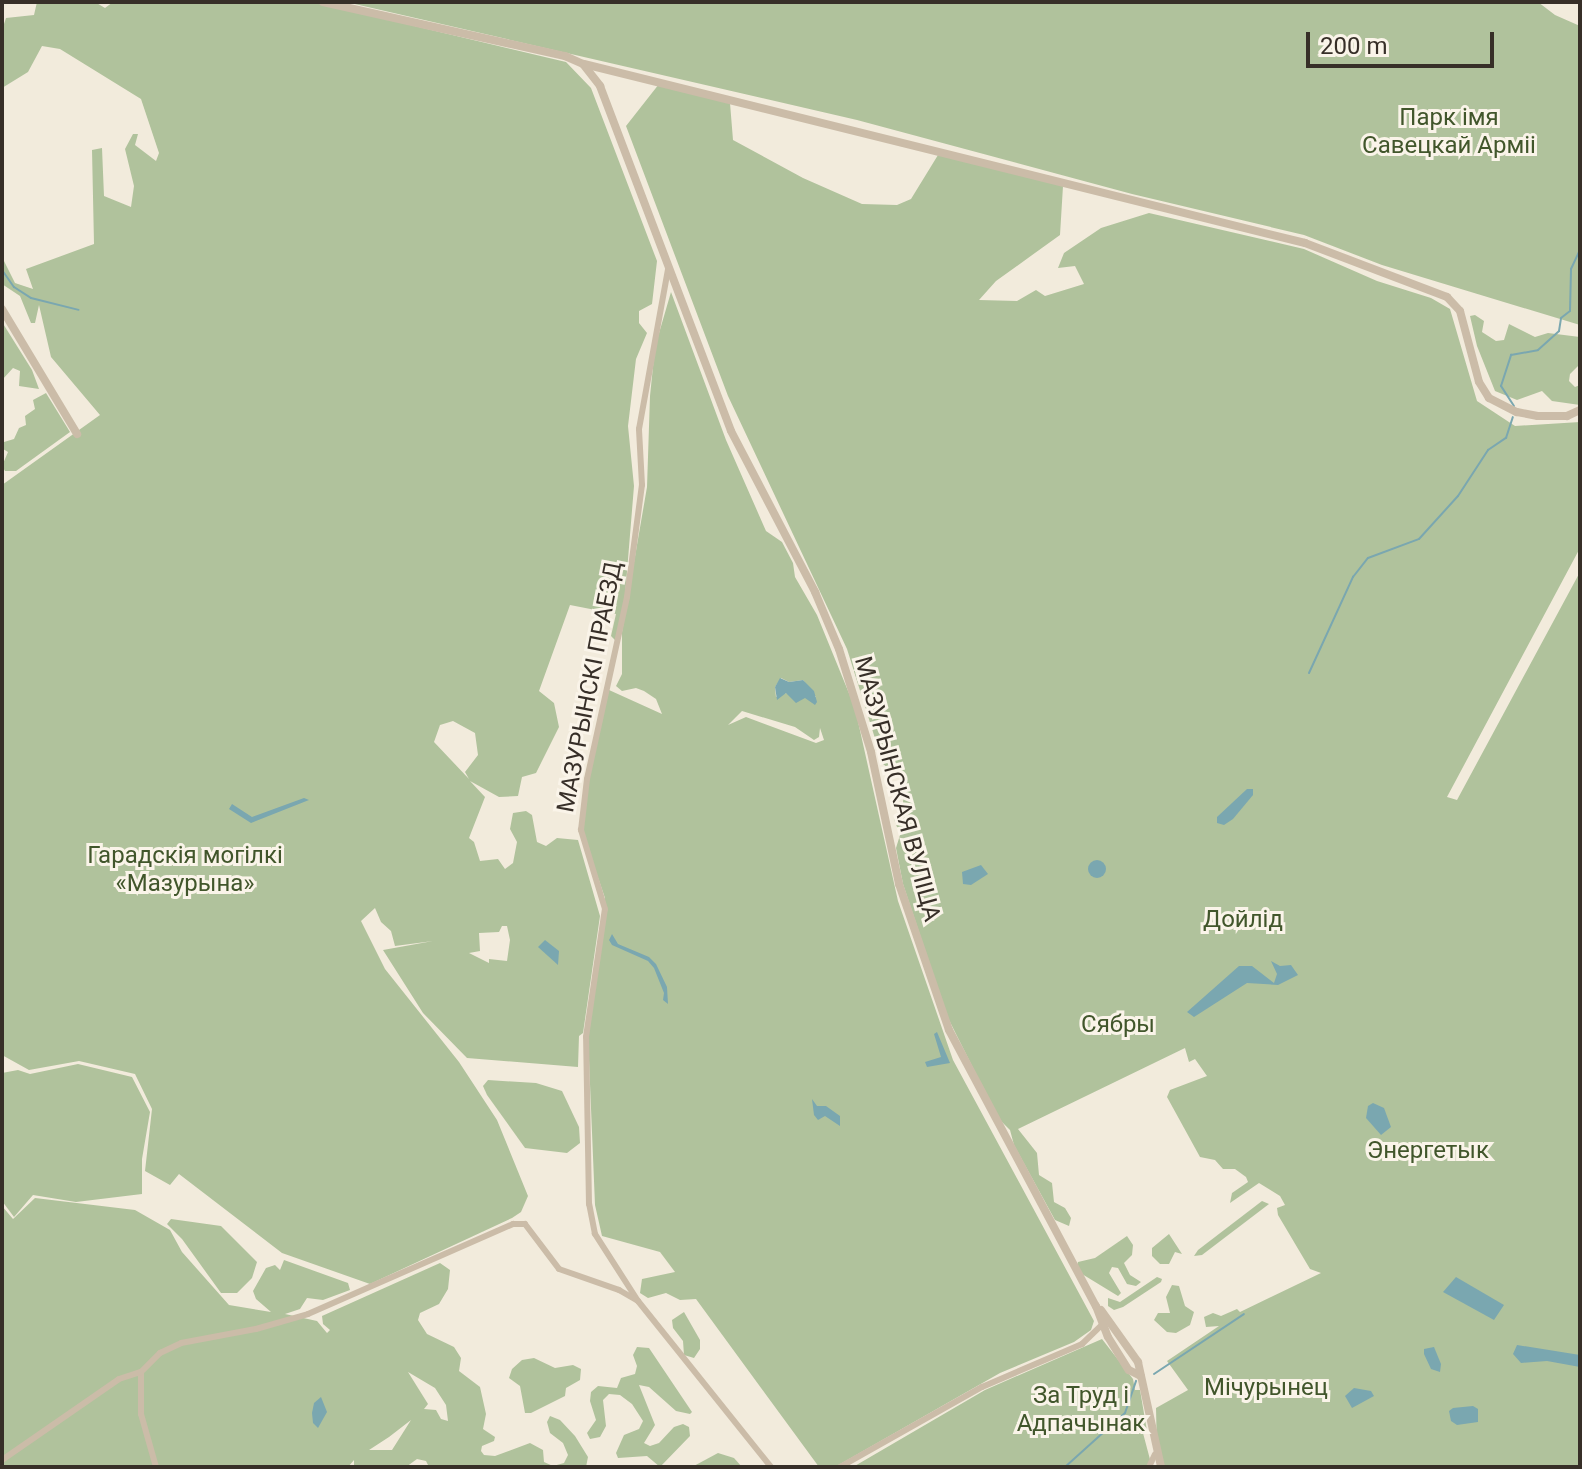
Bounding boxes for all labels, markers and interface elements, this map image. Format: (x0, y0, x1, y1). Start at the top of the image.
scale bar (1310, 16, 1498, 66)
text: 200 m (1320, 32, 1387, 60)
park label: Парк імя Савецкай Арміі (1362, 104, 1536, 160)
street label: МАЗУРЫНСКІ ПРАЕЗД (552, 559, 628, 815)
street label: МАЗУРЫНСКАЯ ВУЛІЦА (848, 653, 946, 925)
park label: Гарадскія могілкі «Мазурына» (87, 842, 283, 898)
park label: Дойлід (1203, 906, 1283, 934)
park label: Сябры (1081, 1011, 1155, 1039)
park label: Энергетык (1367, 1137, 1489, 1165)
park label: Мічурынец (1204, 1374, 1328, 1402)
park label: За Труд і Адпачынак (1017, 1382, 1145, 1438)

